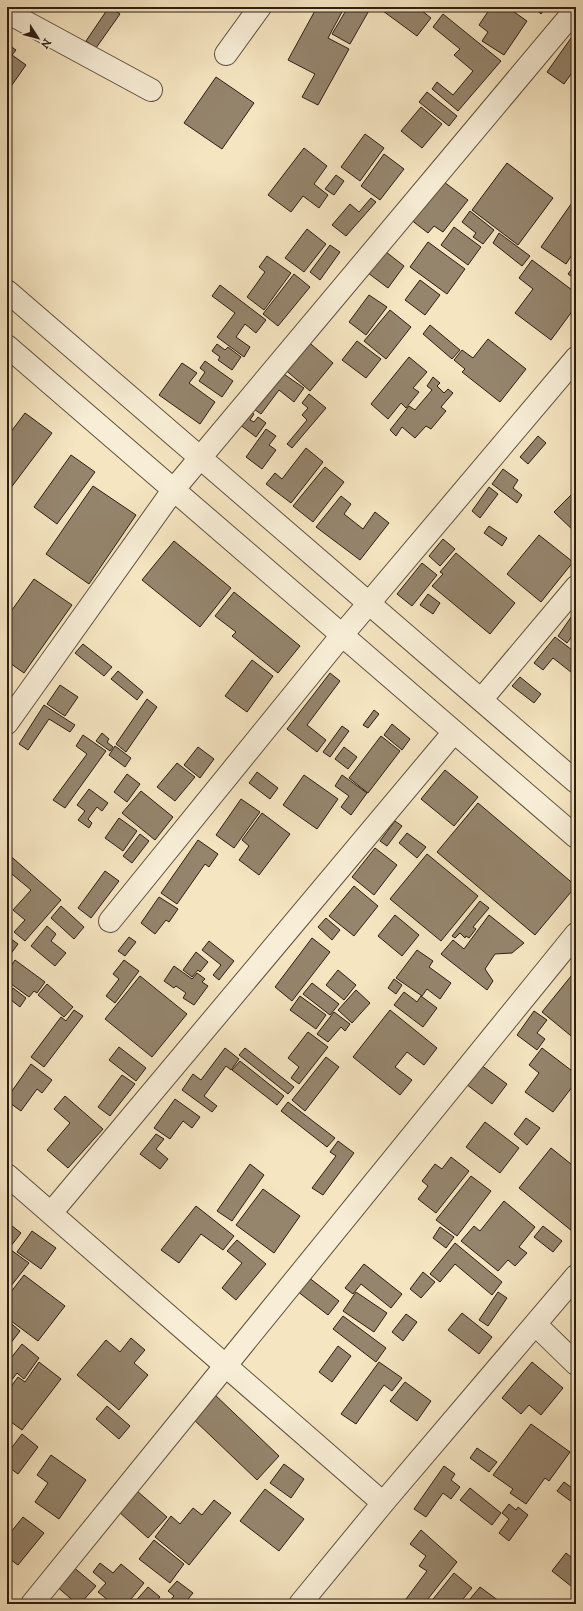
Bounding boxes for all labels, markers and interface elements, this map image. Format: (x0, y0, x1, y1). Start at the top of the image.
north arrow (18, 18, 58, 58)
text: N (37, 36, 54, 51)

